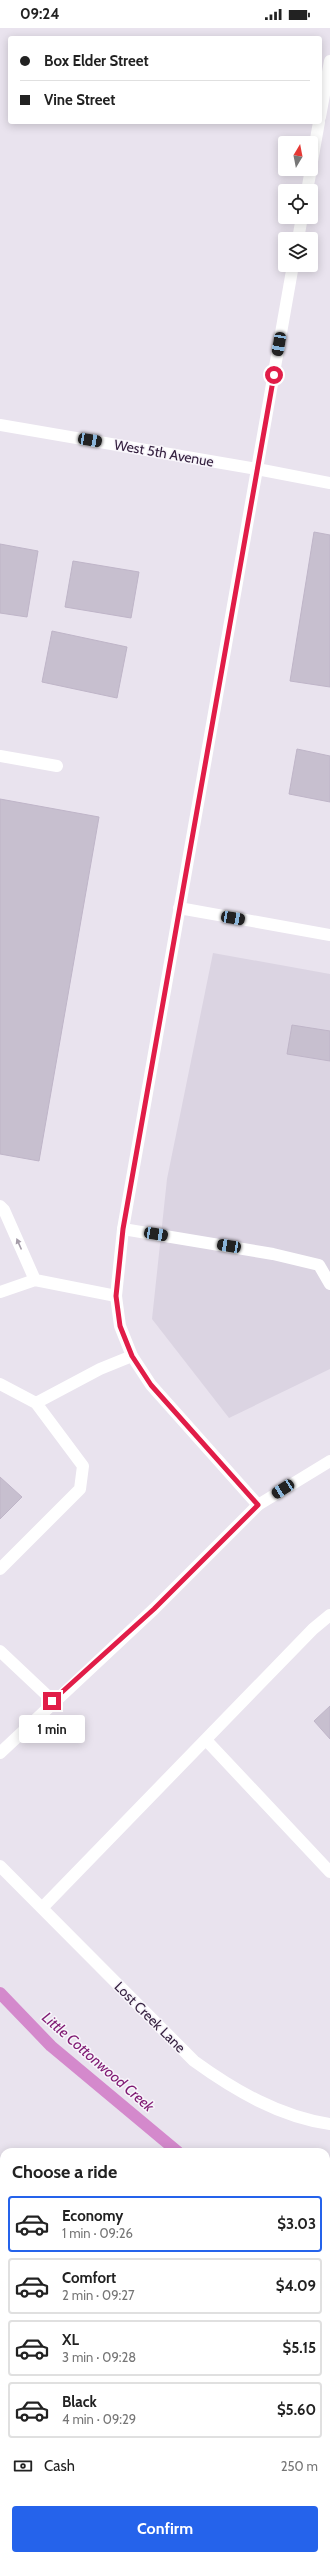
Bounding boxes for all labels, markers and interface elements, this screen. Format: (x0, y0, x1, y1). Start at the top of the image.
text: 09:24 (20, 5, 60, 23)
text: Box Elder Street (44, 52, 149, 70)
text: Vine Street (44, 91, 115, 109)
north arrow (278, 136, 318, 176)
map controls (278, 136, 318, 272)
button: locate (278, 184, 318, 224)
button: layers (278, 232, 318, 272)
car (271, 331, 287, 357)
route start (265, 366, 283, 384)
car (77, 432, 103, 448)
street label: West 5th Avenue (113, 435, 215, 471)
car (220, 910, 246, 926)
car (143, 1226, 169, 1242)
one-way arrow (16, 1237, 22, 1249)
car (216, 1238, 242, 1254)
car (270, 1477, 296, 1501)
route end (43, 1692, 61, 1710)
callout: 1 min (19, 1715, 85, 1743)
text: 1 min (37, 1721, 67, 1737)
street label: Lost Creek Lane (111, 1978, 189, 2056)
water label: Little Cottonwood Creek (38, 2009, 158, 2116)
text: Choose a ride (12, 2161, 117, 2183)
icon: car (14, 2206, 50, 2242)
text: Economy (62, 2207, 123, 2225)
text: $3.03 (277, 2215, 316, 2233)
text: 1 min · 09:26 (62, 2225, 133, 2241)
icon: car (14, 2268, 50, 2304)
text: Comfort (62, 2269, 116, 2287)
text: $4.09 (276, 2277, 316, 2295)
text: 2 min · 09:27 (62, 2287, 135, 2303)
icon: car (14, 2330, 50, 2366)
text: XL (62, 2331, 79, 2349)
text: $5.15 (283, 2339, 316, 2357)
text: 3 min · 09:28 (62, 2349, 136, 2365)
icon: car (14, 2392, 50, 2428)
text: Black (62, 2393, 97, 2411)
text: $5.60 (277, 2401, 316, 2419)
text: 4 min · 09:29 (62, 2411, 136, 2427)
icon: cash (12, 2455, 34, 2477)
text: Cash (44, 2457, 75, 2475)
text: 250 m (281, 2458, 318, 2474)
button: Confirm (12, 2506, 318, 2552)

